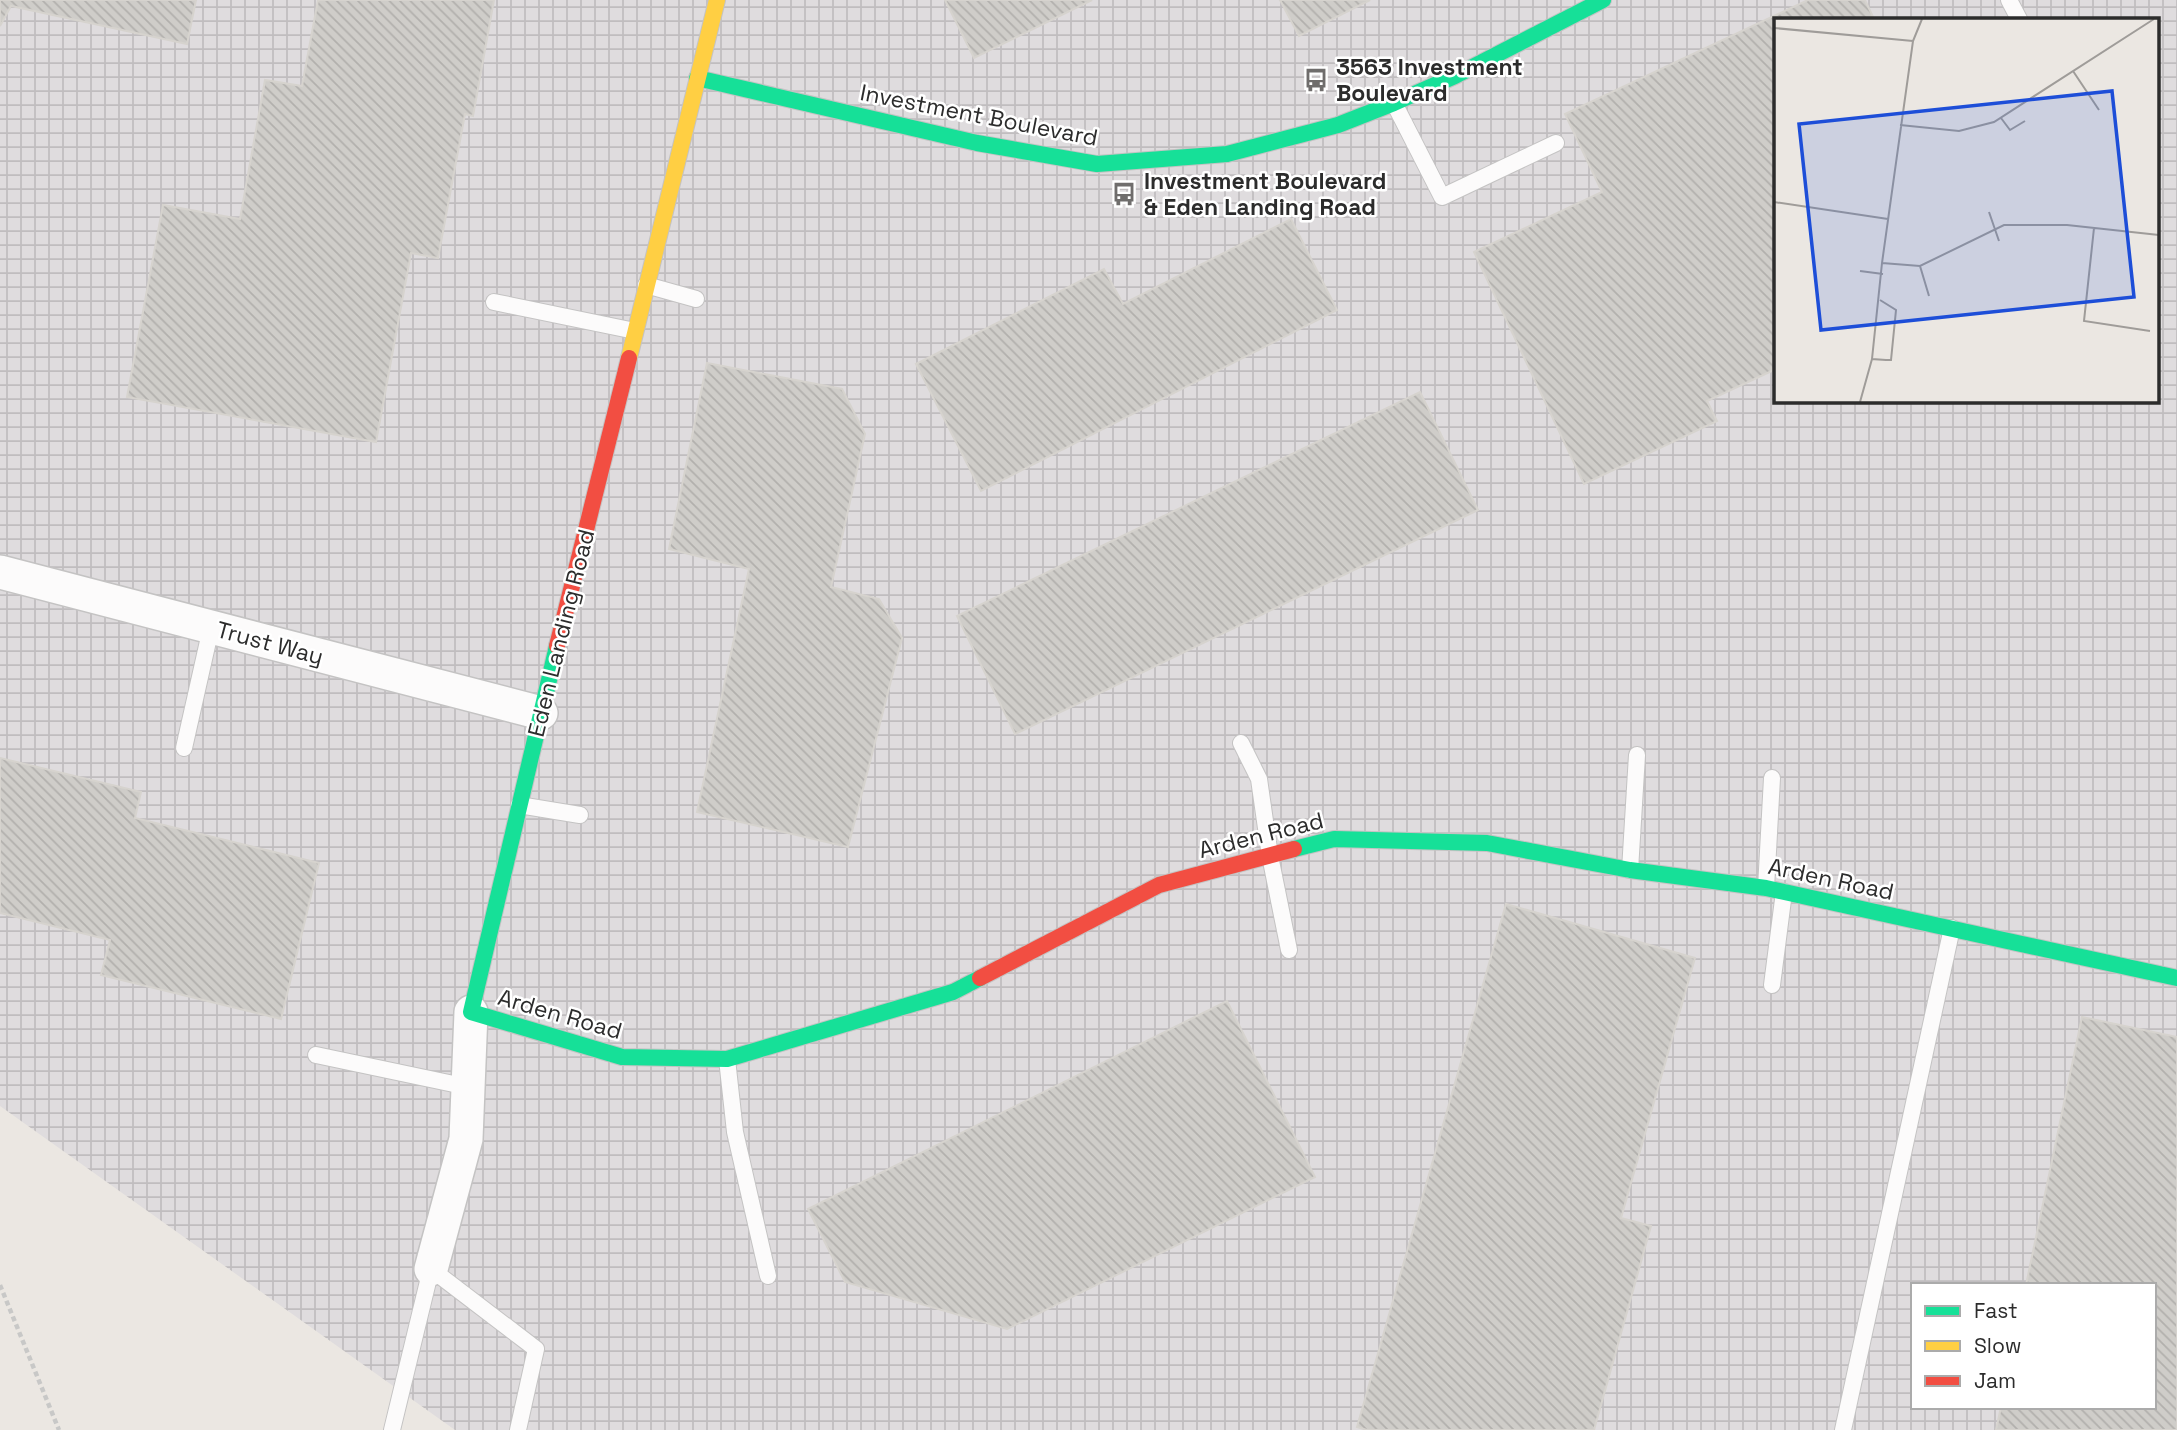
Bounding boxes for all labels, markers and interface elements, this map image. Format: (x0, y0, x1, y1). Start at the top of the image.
inset map (1774, 18, 2160, 402)
place label: 3563 Investment Boulevard (1336, 52, 1523, 108)
bus stop icon: 3563 Investment Boulevard (1302, 66, 1330, 94)
street label: Investment Boulevard (858, 77, 1100, 153)
place label: Investment Boulevard & Eden Landing Road (1144, 166, 1386, 222)
bus stop icon: Investment Boulevard & Eden Landing Road (1110, 180, 1138, 208)
street label: Eden Landing Road (521, 526, 601, 740)
street label: Trust Way (213, 614, 327, 672)
street label: Arden Road (1195, 805, 1327, 865)
street label: Arden Road (1765, 851, 1897, 907)
street label: Arden Road (495, 982, 625, 1046)
legend (1911, 1283, 2156, 1409)
text: Fast (1974, 1297, 2018, 1324)
text: Slow (1974, 1332, 2022, 1359)
text: Jam (1974, 1367, 2016, 1394)

